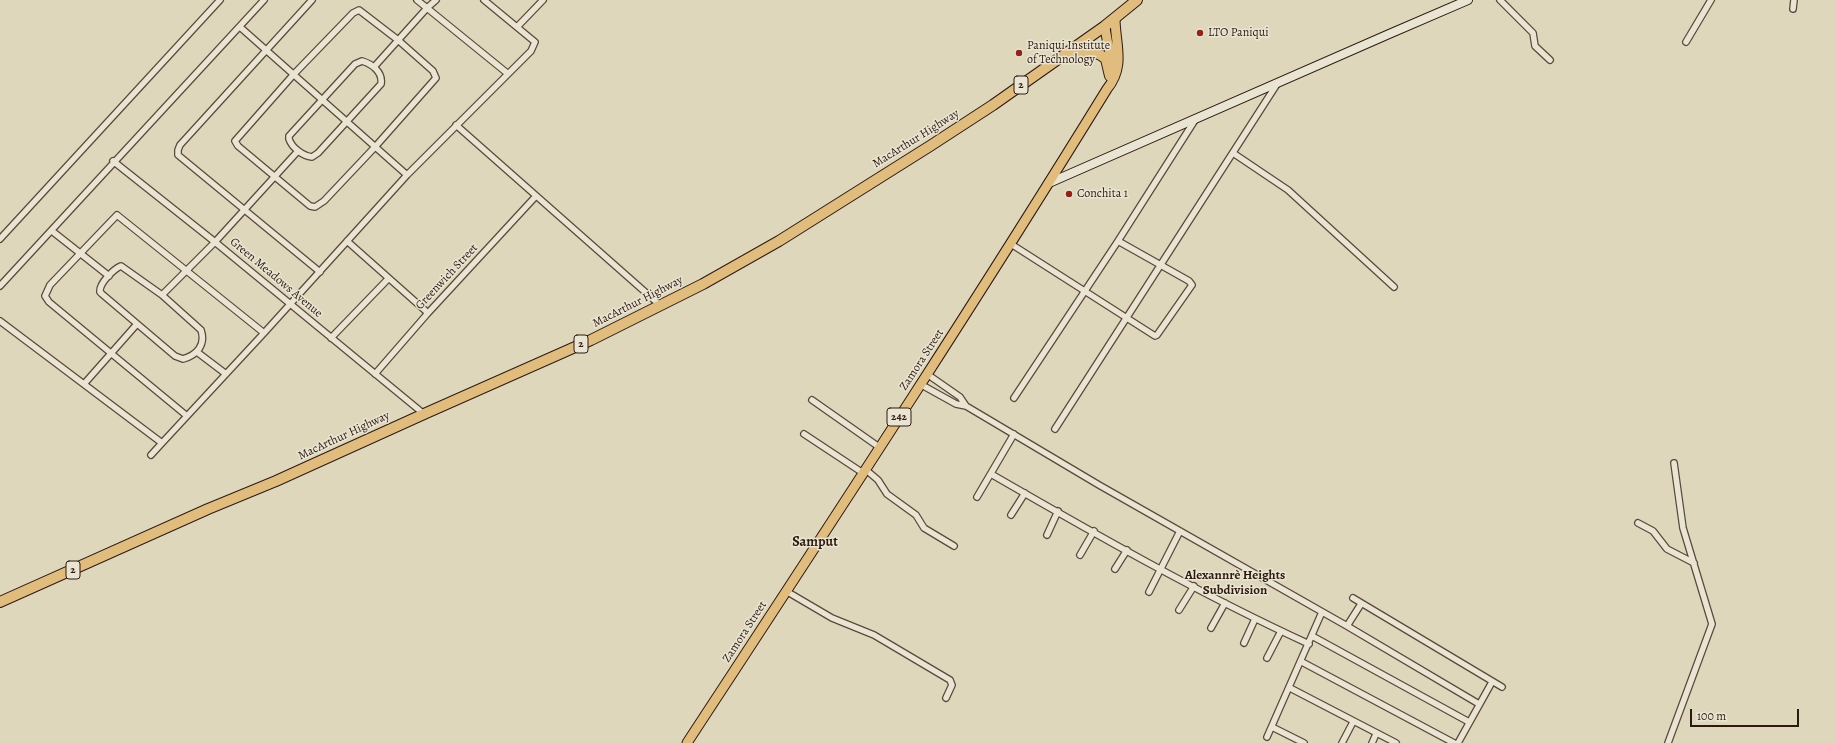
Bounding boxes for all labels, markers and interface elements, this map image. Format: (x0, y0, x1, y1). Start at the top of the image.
place label: LTO Paniqui (1208, 26, 1269, 40)
marker: LTO Paniqui (1195, 28, 1205, 38)
place label: Paniqui Institute of Technology (1027, 39, 1110, 67)
marker: Paniqui Institute of Technology (1014, 48, 1024, 58)
road number: 2 (1014, 76, 1028, 94)
street label: MacArthur Highway (870, 107, 962, 171)
place label: Conchita 1 (1077, 187, 1128, 201)
marker: Conchita 1 (1064, 189, 1074, 199)
street label: Green Meadows Avenue (227, 235, 325, 321)
street label: Greenwich Street (413, 241, 481, 313)
street label: MacArthur Highway (590, 273, 686, 331)
street label: Zamora Street (897, 327, 947, 393)
road number: 2 (574, 335, 588, 353)
street label: MacArthur Highway (296, 408, 392, 464)
road number: 242 (887, 408, 911, 426)
district label: Samput (792, 535, 838, 551)
road number: 2 (66, 561, 80, 579)
district label: Alexannrè Heights Subdivision (1185, 568, 1285, 599)
street label: Zamora Street (720, 599, 770, 665)
scale bar (1692, 701, 1801, 727)
text: 100 m (1697, 708, 1726, 724)

